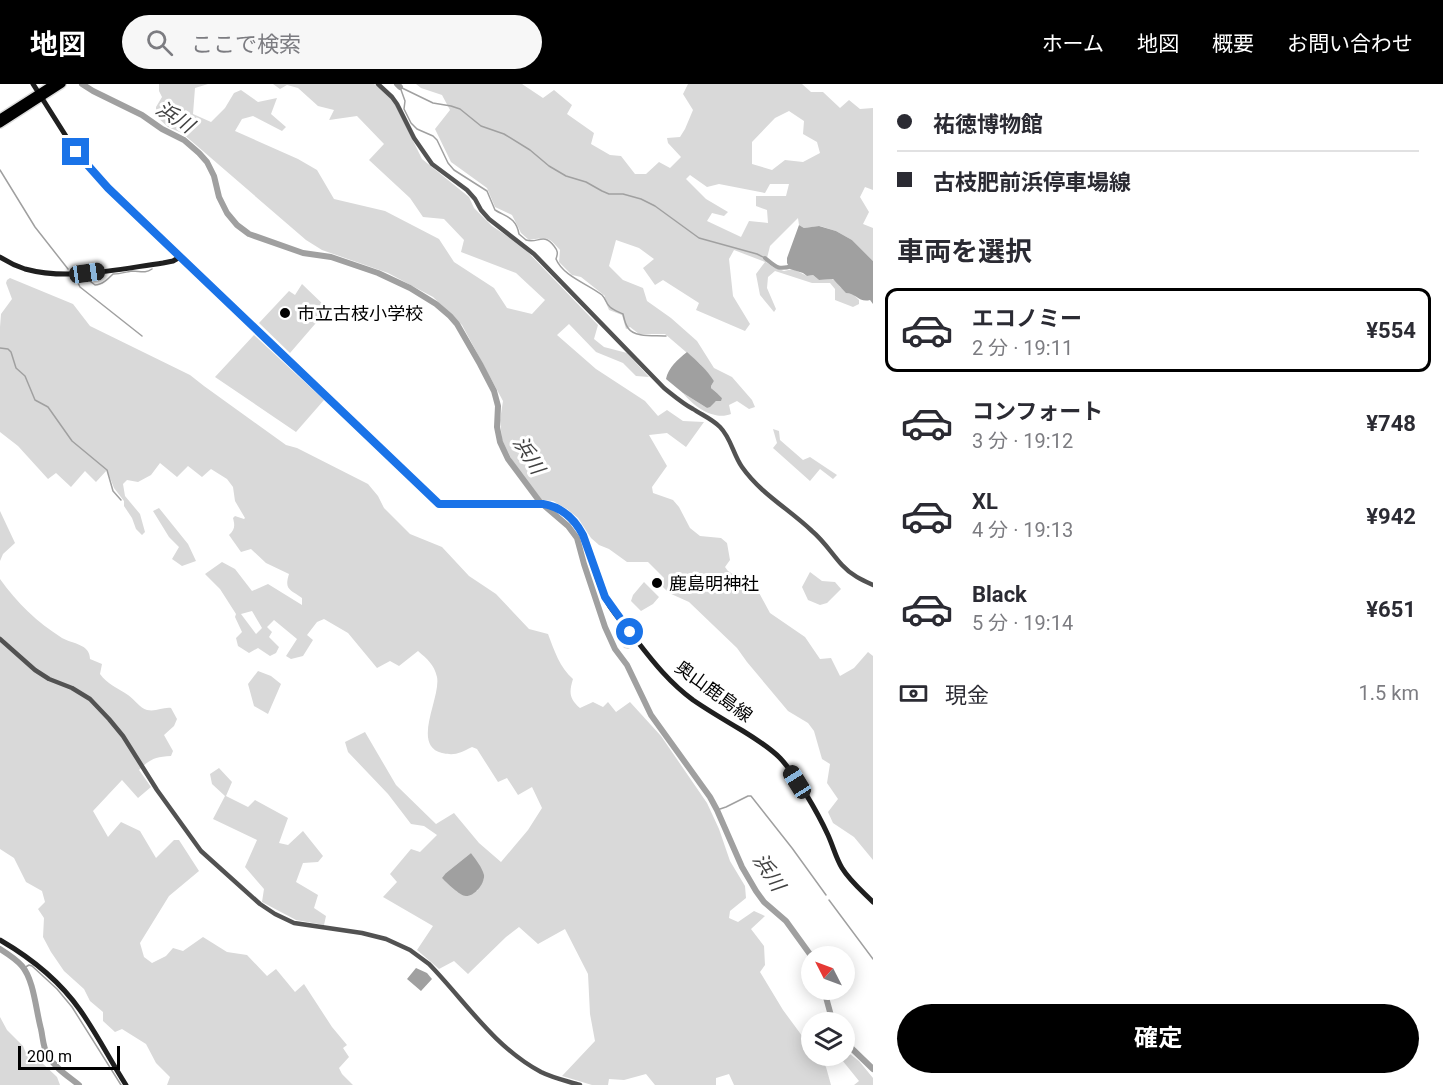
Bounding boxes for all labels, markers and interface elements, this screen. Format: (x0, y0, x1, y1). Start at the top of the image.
search box (122, 15, 542, 69)
icon: search (143, 26, 176, 59)
text: 地図 (30, 28, 86, 61)
text: ここで検索 (191, 32, 301, 57)
text: ホーム (1042, 32, 1104, 56)
text: 地図 (1137, 32, 1179, 56)
text: 概要 (1212, 32, 1254, 56)
text: お問い合わせ (1287, 32, 1413, 56)
water label: 浜川 (152, 96, 200, 139)
text: 祐徳博物館 (933, 112, 1043, 137)
route end (62, 138, 89, 165)
text: 古枝肥前浜停車場線 (933, 170, 1131, 195)
text: 車両を選択 (897, 236, 1032, 268)
car (68, 262, 106, 284)
place label: 市立古枝小学校 (297, 303, 423, 324)
icon: car (900, 303, 954, 357)
marker: 市立古枝小学校 (278, 306, 292, 320)
text: エコノミー (972, 306, 1082, 331)
text: ¥554 (1366, 318, 1416, 343)
text: 2 分 · 19:11 (972, 336, 1073, 360)
icon: car (900, 396, 954, 450)
text: コンフォート (972, 399, 1103, 424)
text: ¥748 (1366, 411, 1416, 436)
text: 3 分 · 19:12 (972, 429, 1073, 453)
water label: 浜川 (508, 432, 551, 480)
icon: car (900, 489, 954, 543)
text: XL (972, 489, 998, 514)
text: ¥942 (1366, 504, 1416, 529)
text: 4 分 · 19:13 (972, 518, 1073, 542)
place label: 鹿島明神社 (669, 573, 759, 594)
marker: 鹿島明神社 (650, 576, 664, 590)
icon: car (900, 582, 954, 636)
text: Black (972, 582, 1027, 607)
text: ¥651 (1366, 597, 1416, 622)
text: 5 分 · 19:14 (972, 611, 1073, 635)
route start (616, 618, 643, 645)
street label: 奥山鹿島線 (671, 656, 757, 726)
icon: cash (897, 677, 930, 710)
text: 1.5 km (1359, 681, 1419, 705)
text: 現金 (945, 683, 989, 708)
car (780, 762, 814, 802)
water label: 浜川 (748, 849, 791, 897)
north arrow (801, 946, 855, 1000)
map controls (801, 946, 855, 1066)
button: 確定 (897, 1004, 1419, 1073)
button: layers (801, 1012, 855, 1066)
scale bar (18, 1043, 120, 1070)
text: 200 m (27, 1047, 72, 1066)

